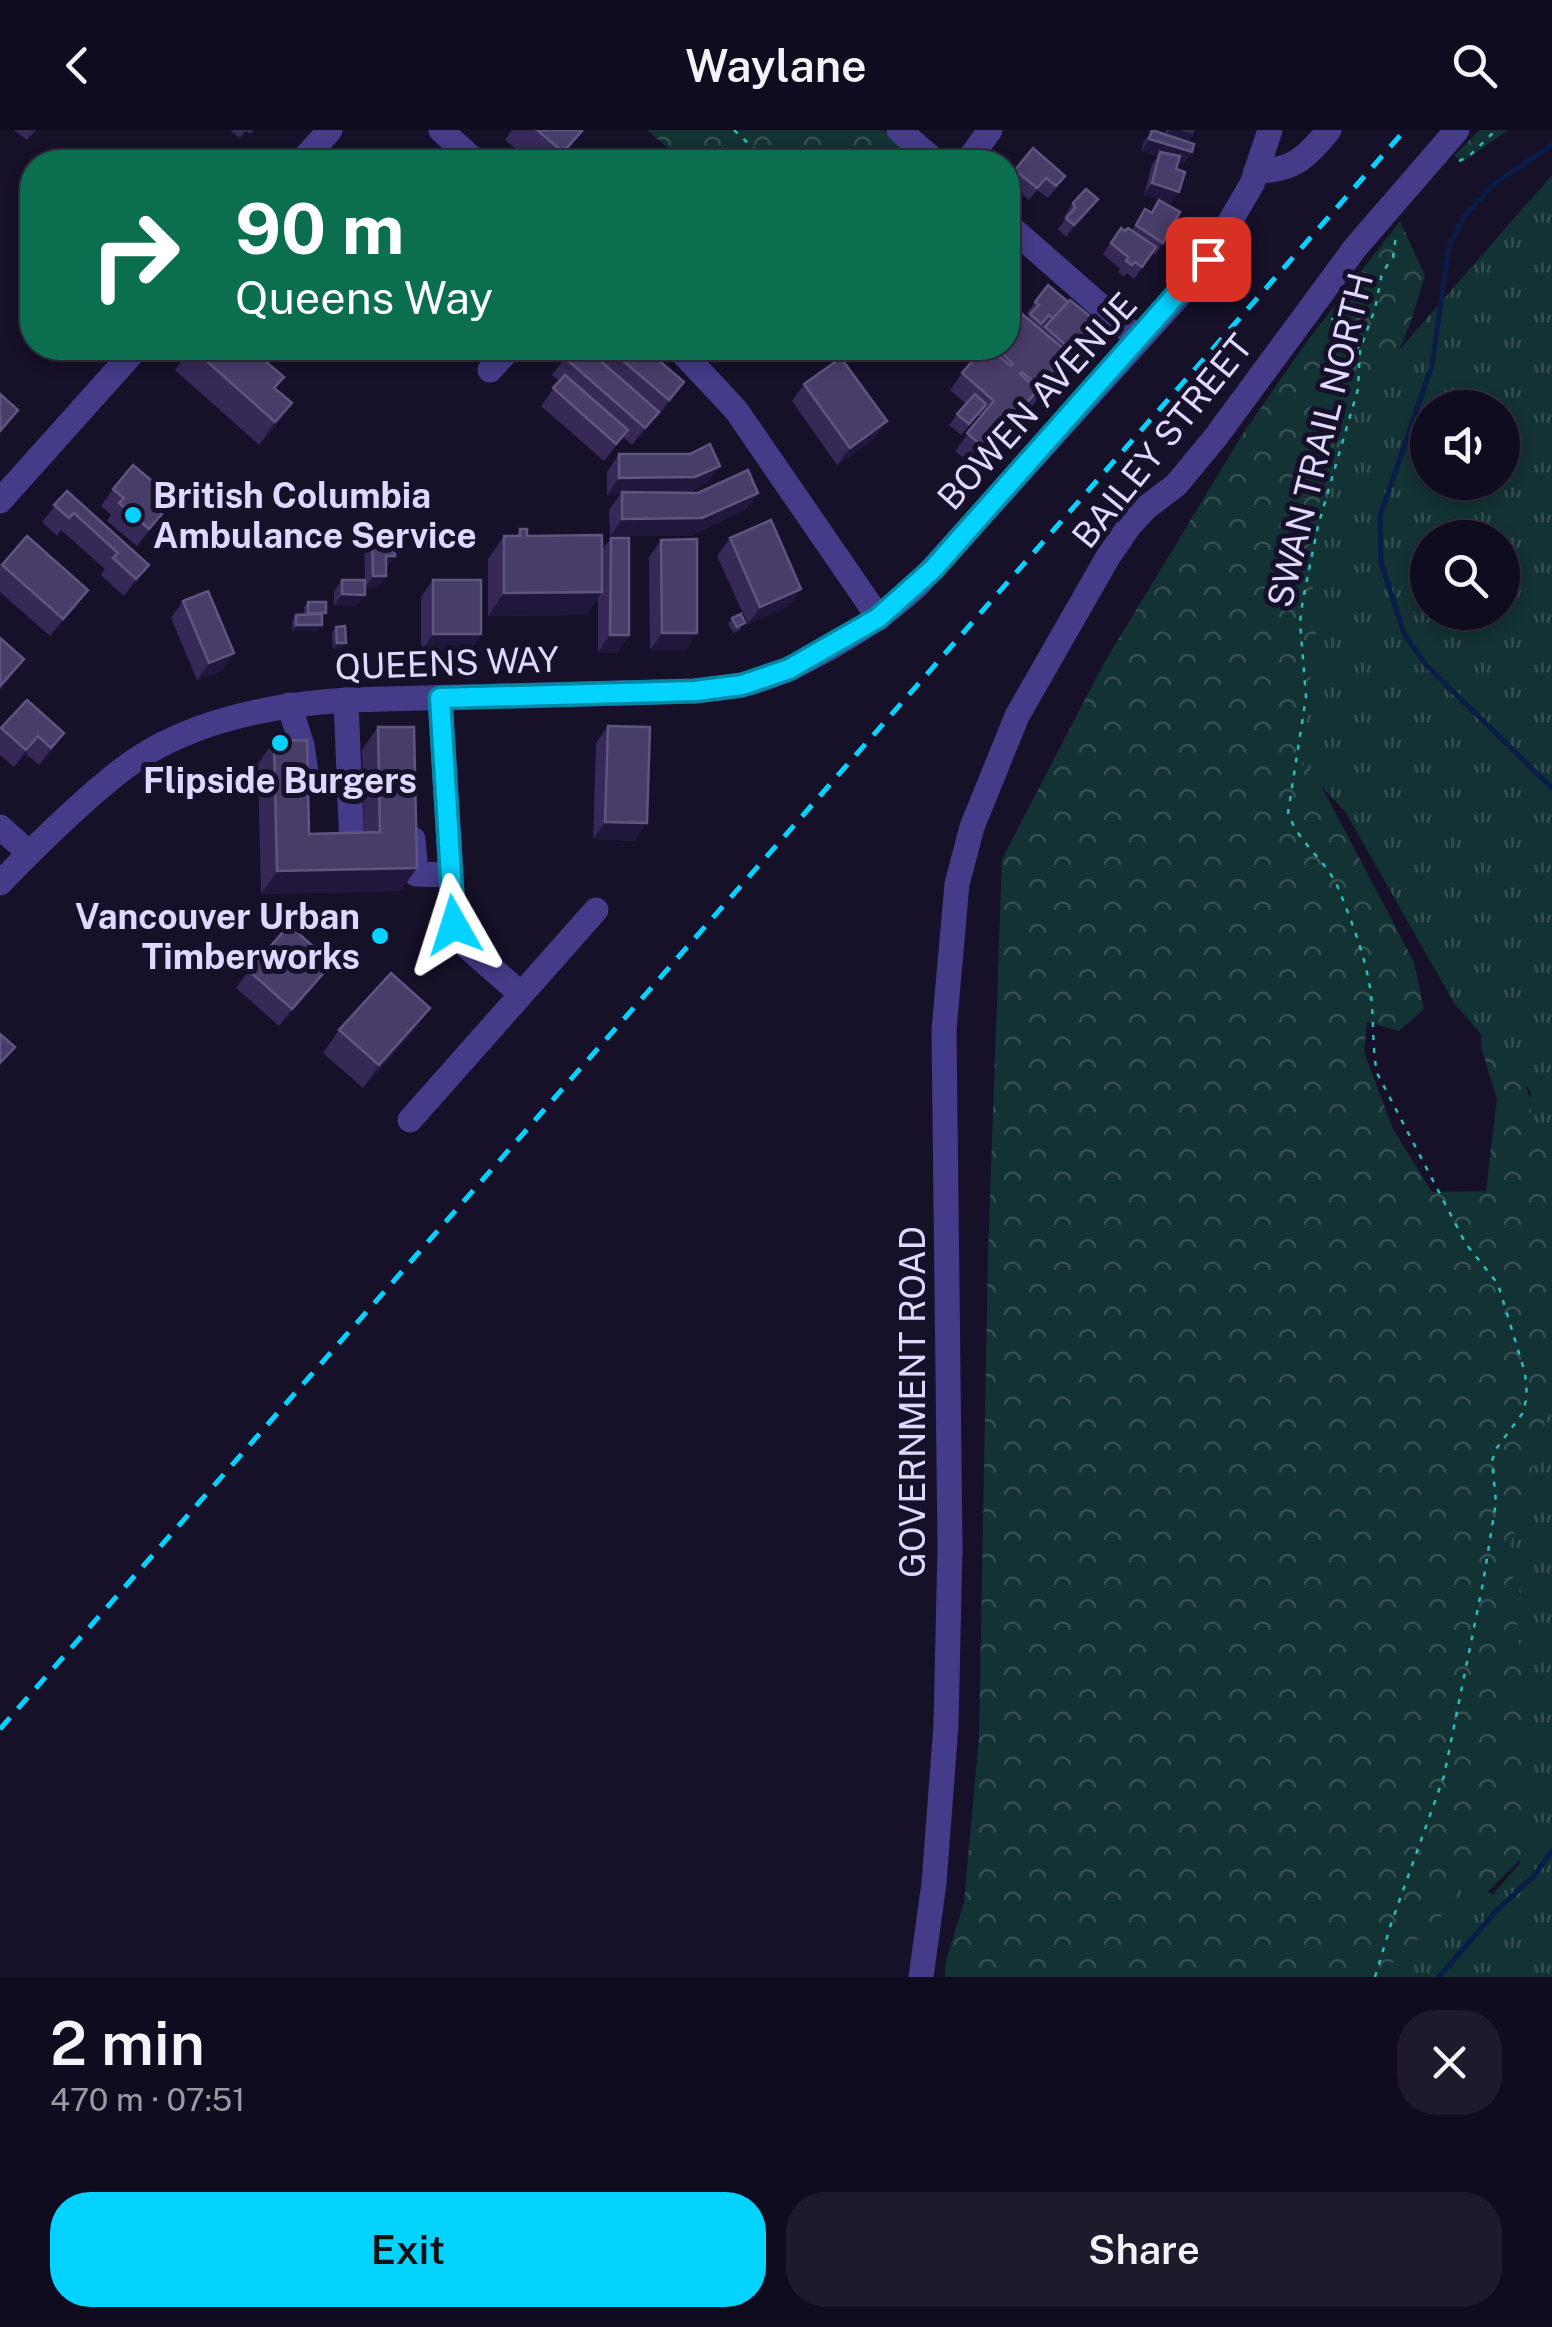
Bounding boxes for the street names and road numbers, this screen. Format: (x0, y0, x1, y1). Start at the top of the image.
street label: SWAN TRAIL NORTH (1259, 269, 1381, 611)
street label: BOWEN AVENUE (929, 284, 1145, 518)
street label: BAILEY STREET (1064, 326, 1260, 556)
street label: QUEENS WAY (334, 639, 560, 687)
street label: GOVERNMENT ROAD (892, 1226, 933, 1578)

